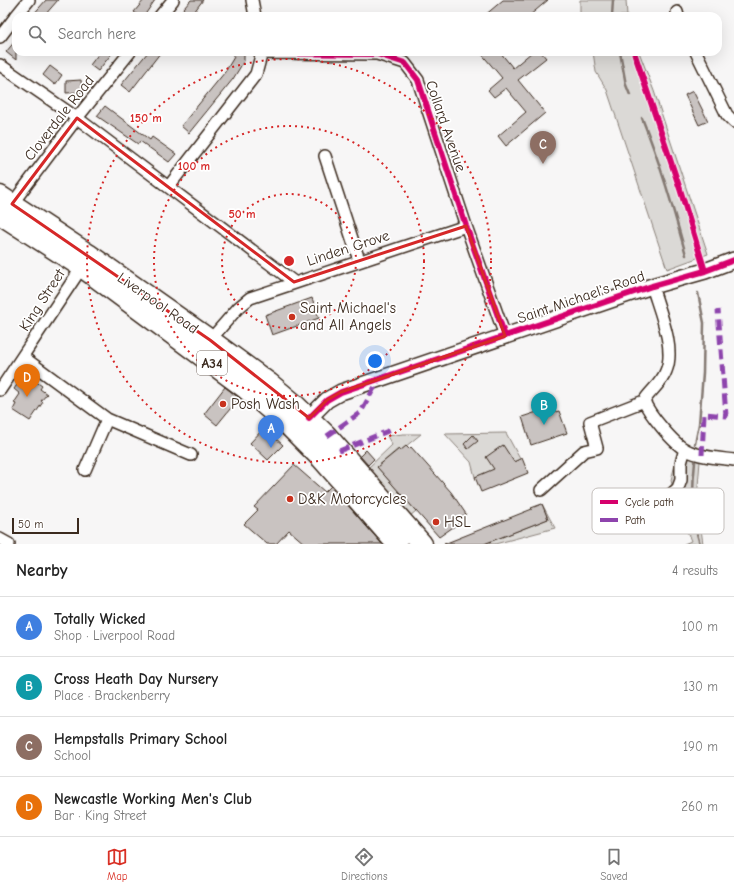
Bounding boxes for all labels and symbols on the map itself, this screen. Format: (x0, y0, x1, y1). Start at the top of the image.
street label: Cloverdale Road (20, 72, 98, 164)
street label: Collard Avenue (422, 78, 470, 175)
text: 150 m (130, 111, 162, 125)
pin: C (530, 131, 556, 164)
text: 100 m (178, 159, 210, 173)
text: 50 m (228, 207, 256, 221)
street label: Linden Grove (304, 226, 392, 270)
centre of rings (282, 254, 296, 268)
street label: King Street (15, 265, 69, 335)
street label: Saint Michael's Road (515, 267, 647, 327)
street label: Liverpool Road (114, 268, 202, 338)
place label: Saint Michael's and All Angels (300, 299, 396, 334)
marker: Saint Michael's and All Angels (287, 312, 297, 322)
road number: A34 (197, 351, 227, 375)
your location (365, 351, 385, 371)
pin: D (14, 364, 40, 397)
pin: B (531, 392, 557, 425)
place label: Posh Wash (231, 395, 300, 413)
marker: Posh Wash (218, 399, 228, 409)
pin: A (258, 415, 284, 448)
legend (592, 488, 724, 534)
place label: D&K Motorcycles (298, 490, 406, 508)
marker: D&K Motorcycles (285, 494, 295, 504)
text: Cycle path (625, 496, 674, 509)
place label: HSL (444, 513, 471, 531)
text: Path (625, 514, 646, 527)
scale bar (12, 516, 79, 535)
marker: HSL (431, 517, 441, 527)

